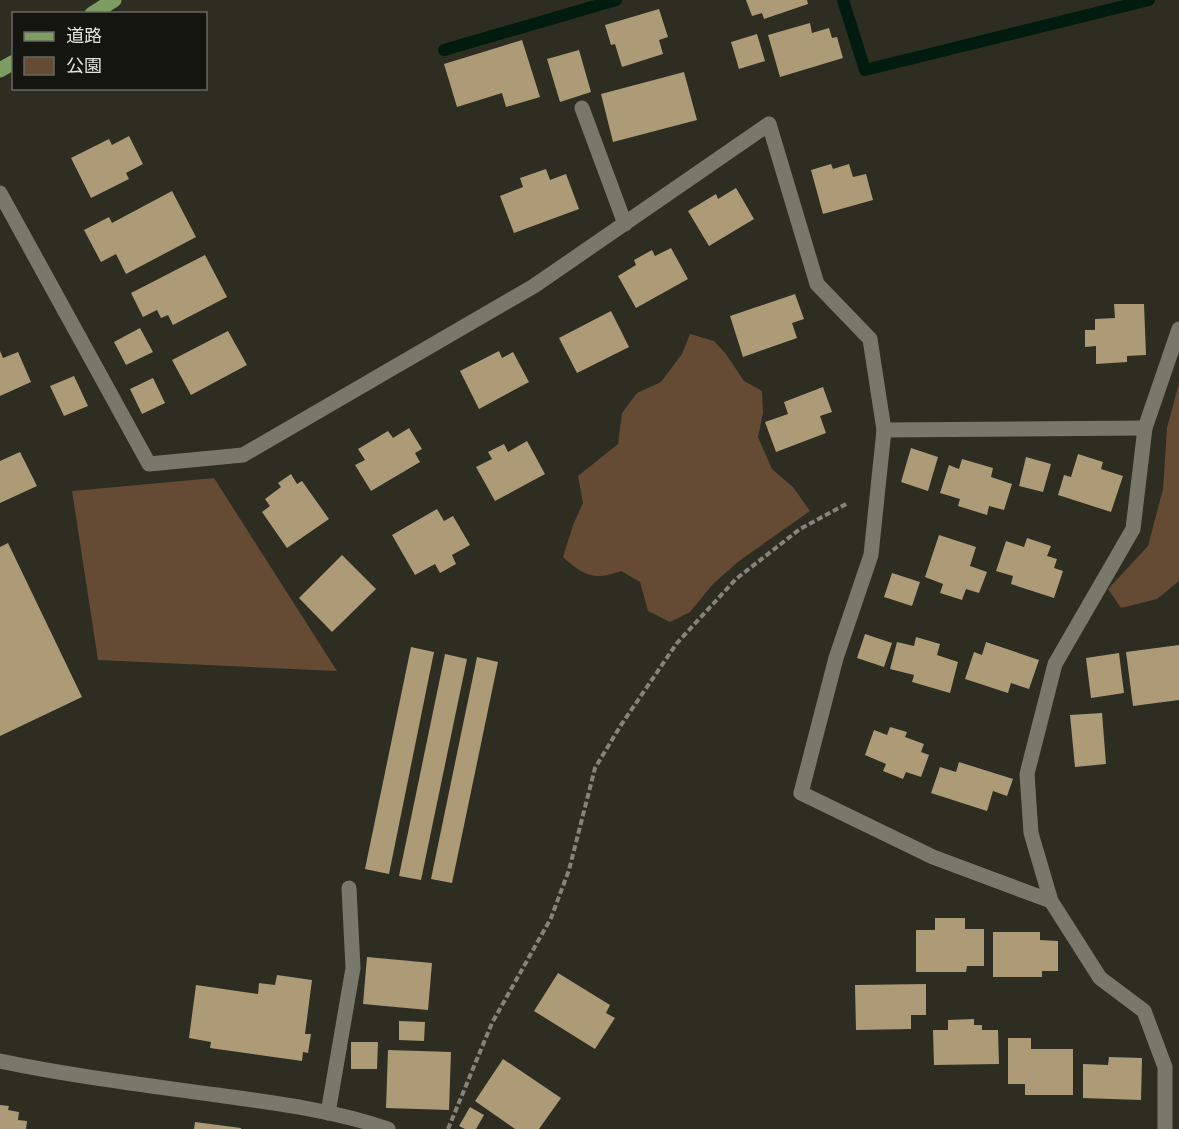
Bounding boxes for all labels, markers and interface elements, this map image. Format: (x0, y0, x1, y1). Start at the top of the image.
legend (12, 12, 207, 90)
text: 道路 (66, 25, 102, 47)
text: 公園 (66, 55, 102, 77)

